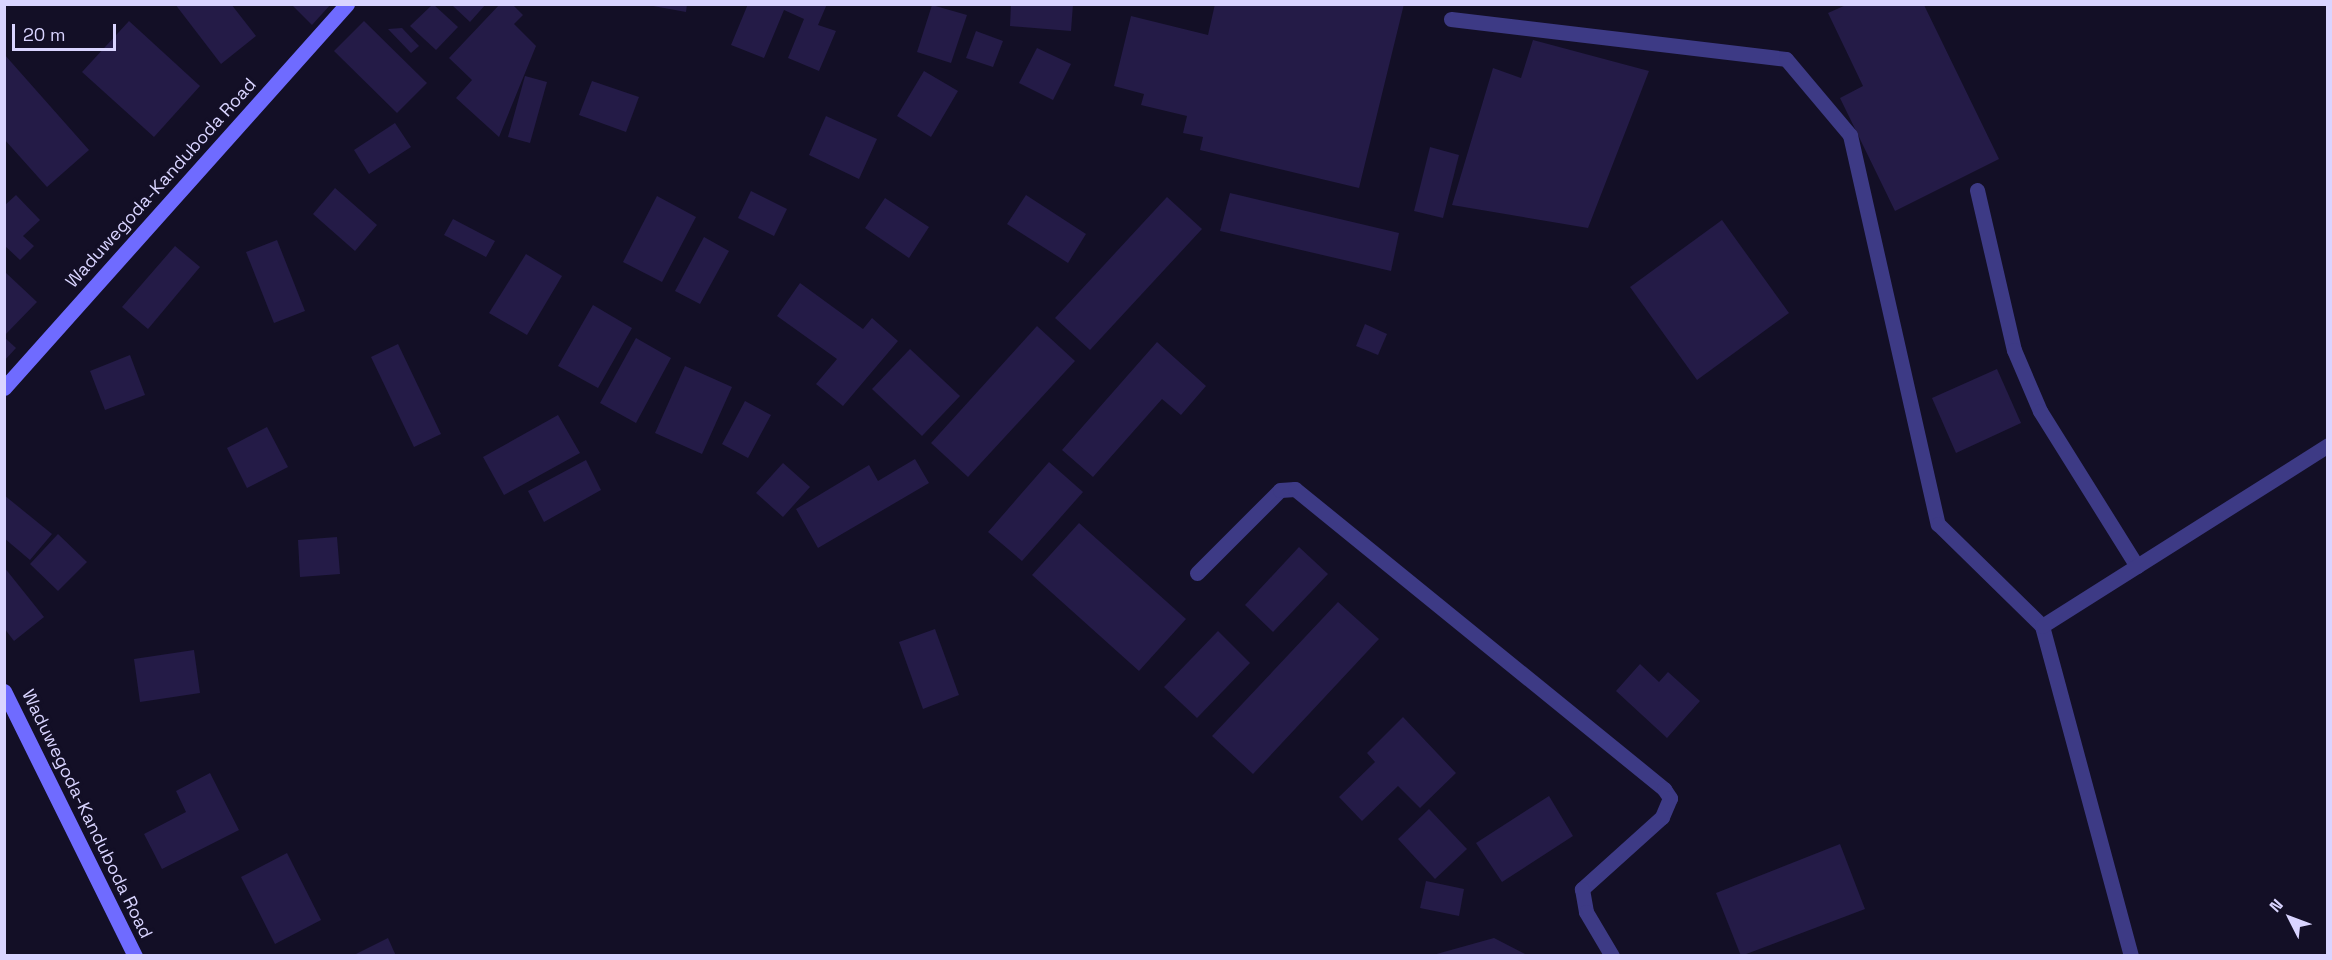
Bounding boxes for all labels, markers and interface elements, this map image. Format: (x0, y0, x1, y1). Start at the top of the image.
scale bar (15, 12, 118, 50)
text: 20 m (23, 23, 66, 46)
street label: Waduwegoda-Kanduboda Road (61, 74, 261, 292)
street label: Waduwegoda-Kanduboda Road (17, 686, 157, 942)
north arrow (2260, 888, 2320, 948)
text: N (2265, 895, 2288, 917)

